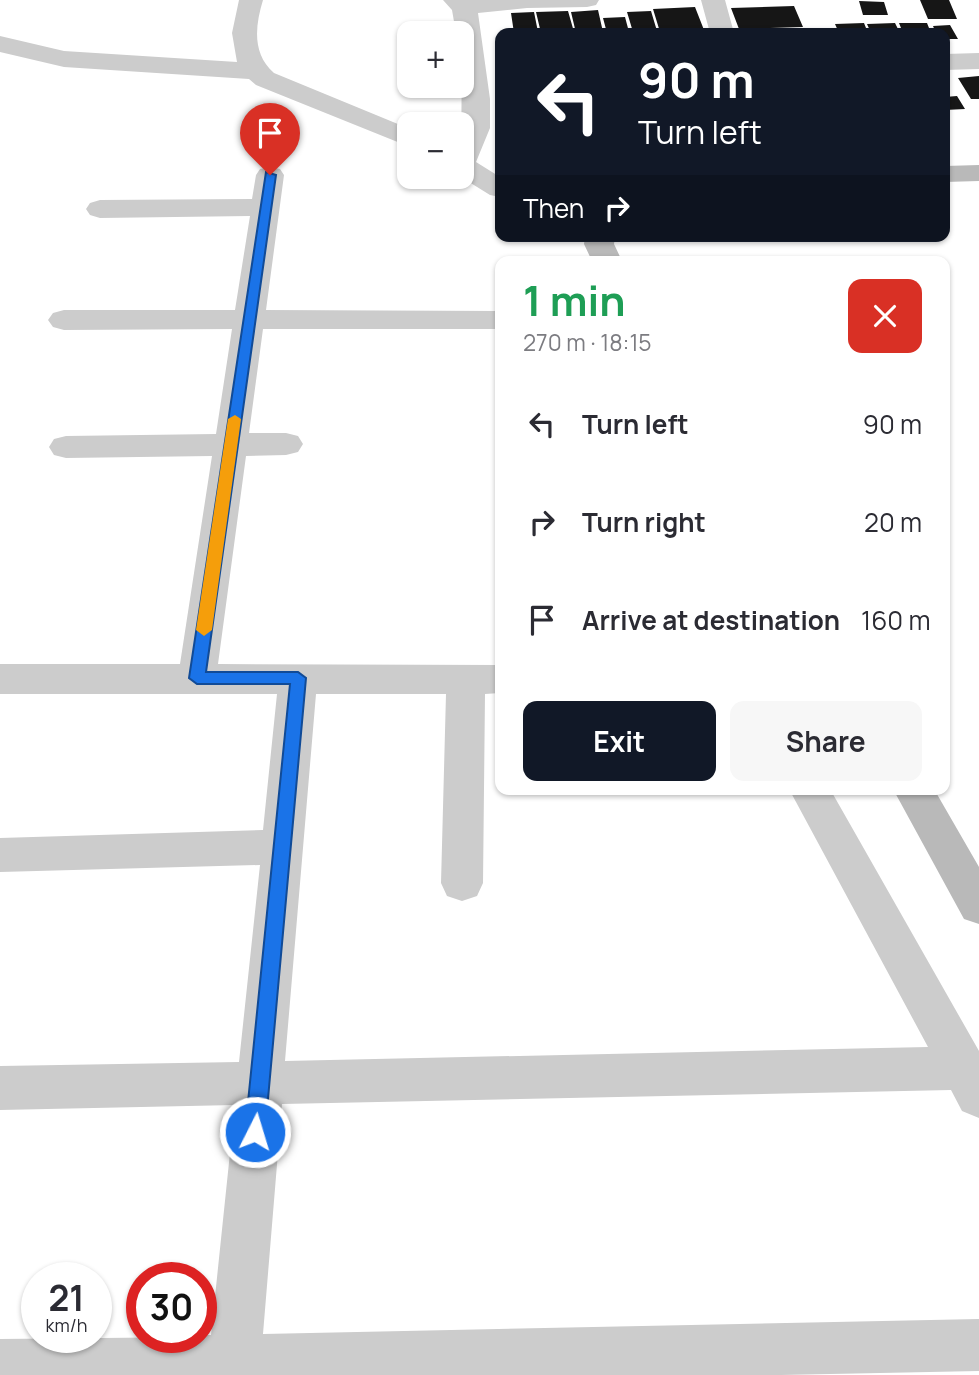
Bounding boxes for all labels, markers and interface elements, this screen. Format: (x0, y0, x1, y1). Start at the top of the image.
map controls (397, 21, 474, 189)
button: + (397, 21, 474, 98)
text: 90 m (638, 46, 755, 113)
icon: left (523, 56, 614, 147)
pin (240, 103, 300, 175)
text: Turn left (638, 110, 762, 154)
button: − (397, 112, 474, 189)
icon: arrive (251, 114, 289, 152)
icon: right (598, 189, 636, 227)
text: Then (523, 190, 584, 226)
text: 1 min (523, 271, 626, 329)
button: close (848, 279, 922, 353)
text: 270 m · 18:15 (523, 326, 652, 358)
icon: left (523, 405, 561, 443)
text: Turn left (582, 406, 689, 442)
text: 90 m (863, 406, 922, 442)
icon: right (523, 503, 561, 541)
text: Turn right (582, 504, 706, 540)
text: 20 m (864, 504, 922, 540)
icon: arrive (523, 601, 561, 639)
text: Arrive at destination (582, 602, 840, 638)
text: 160 m (861, 602, 930, 638)
button: Exit (523, 701, 716, 781)
button: Share (730, 701, 922, 781)
position arrow (218, 1095, 292, 1169)
speed limit sign: 30 (126, 1262, 217, 1353)
text: 21 (48, 1274, 85, 1322)
text: km/h (46, 1313, 87, 1337)

